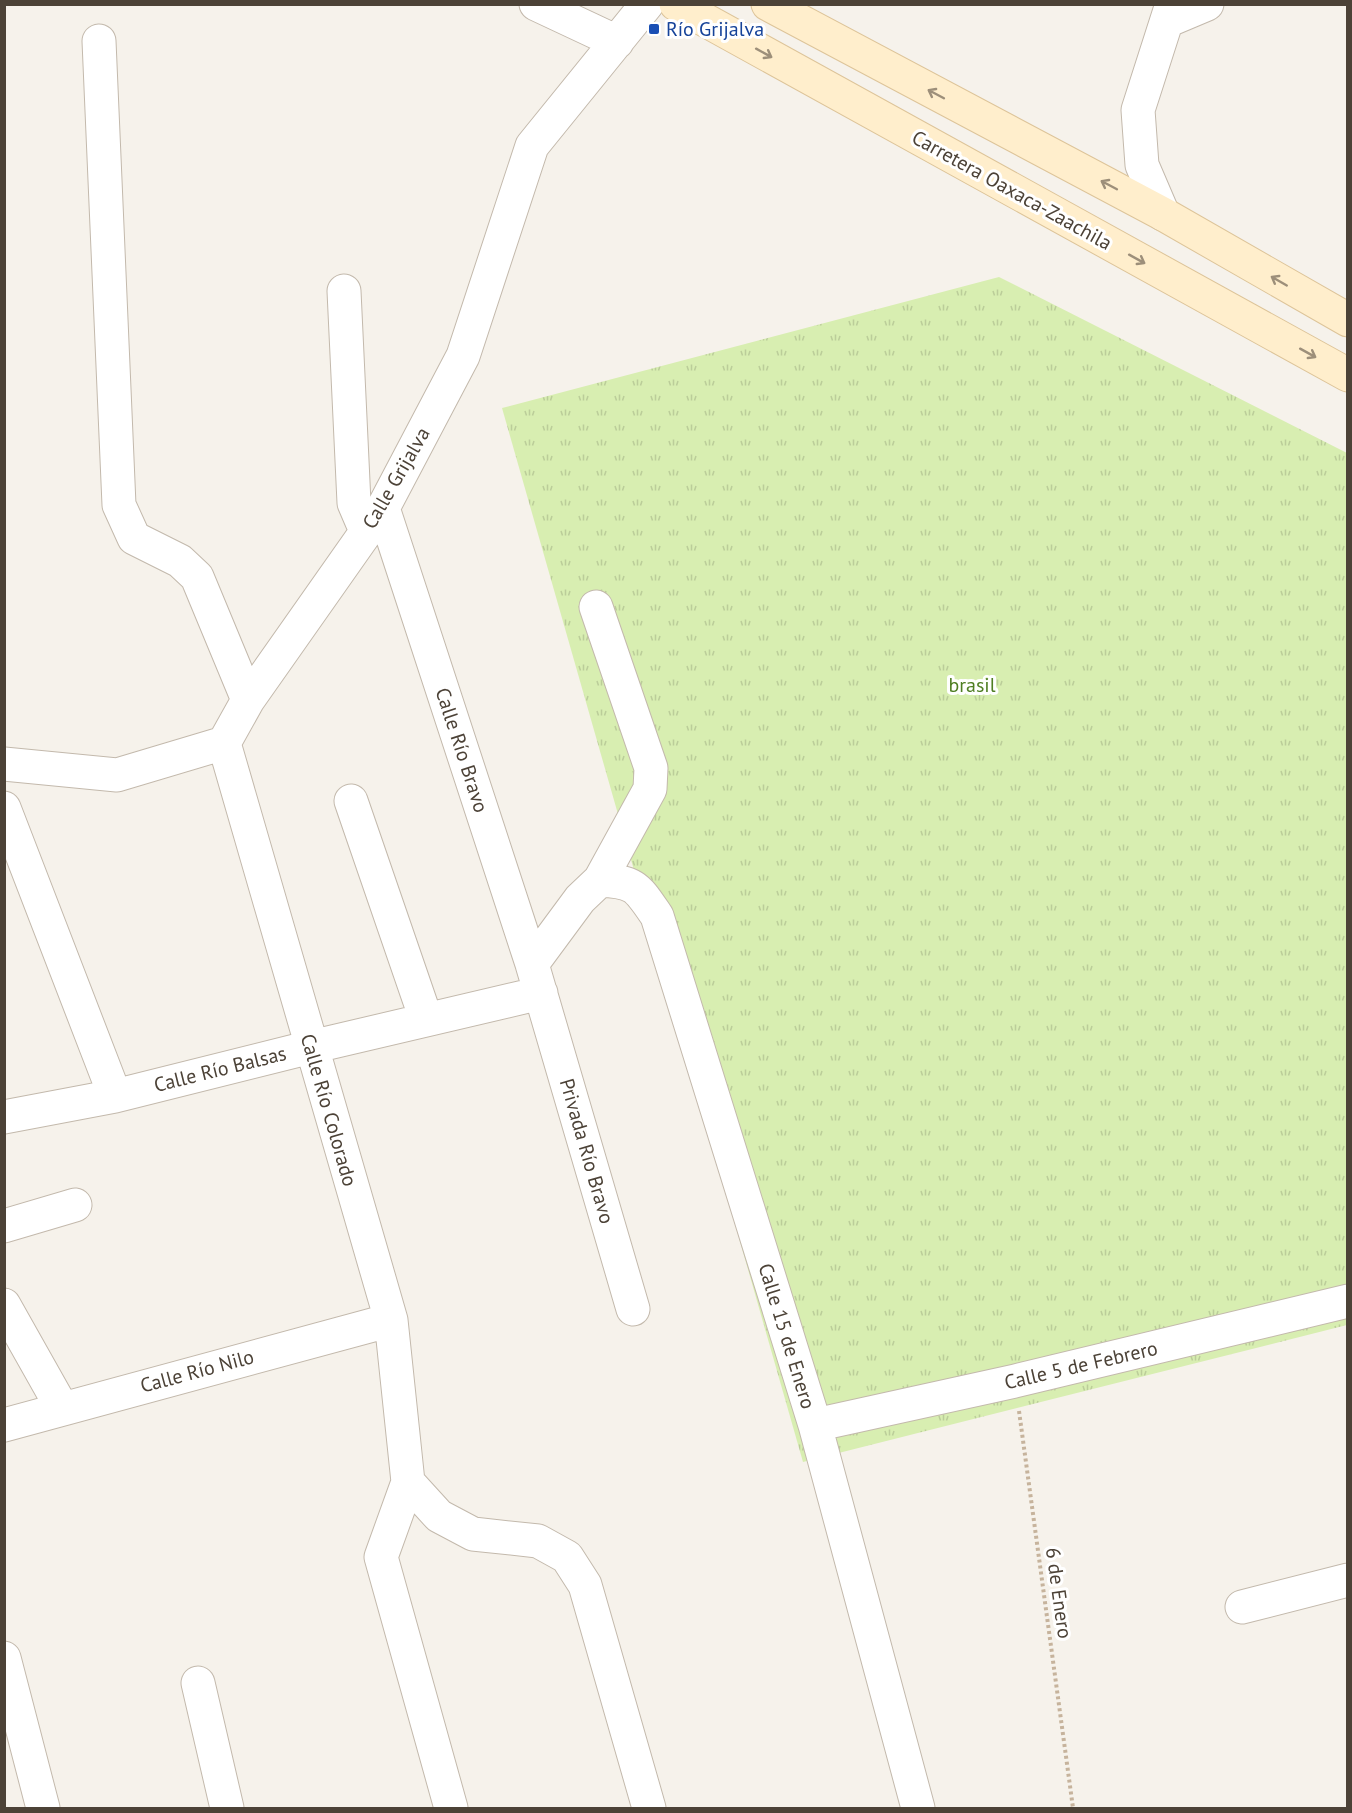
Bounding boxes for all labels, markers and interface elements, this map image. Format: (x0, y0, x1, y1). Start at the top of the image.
place label: Río Grijalva (666, 16, 764, 42)
marker: Río Grijalva (647, 22, 661, 36)
one-way arrow (755, 48, 773, 59)
one-way arrow (928, 88, 946, 99)
street label: Carretera Oaxaca-Zaachila (907, 124, 1117, 256)
one-way arrow (1100, 179, 1118, 190)
one-way arrow (1128, 254, 1146, 265)
one-way arrow (1271, 275, 1288, 287)
one-way arrow (1299, 347, 1316, 359)
street label: Calle Grijalva (356, 422, 436, 534)
park label: brasil (948, 672, 996, 698)
street label: Calle Río Bravo (430, 684, 494, 816)
street label: Calle Río Colorado (295, 1031, 363, 1189)
street label: Calle Río Balsas (151, 1040, 289, 1098)
street label: Privada Río Bravo (554, 1075, 620, 1227)
street label: Calle 15 de Enero (753, 1260, 821, 1412)
street label: Calle 5 de Febrero (1002, 1335, 1160, 1395)
street label: Calle Río Nilo (137, 1343, 257, 1399)
street label: 6 de Enero (1040, 1546, 1078, 1640)

